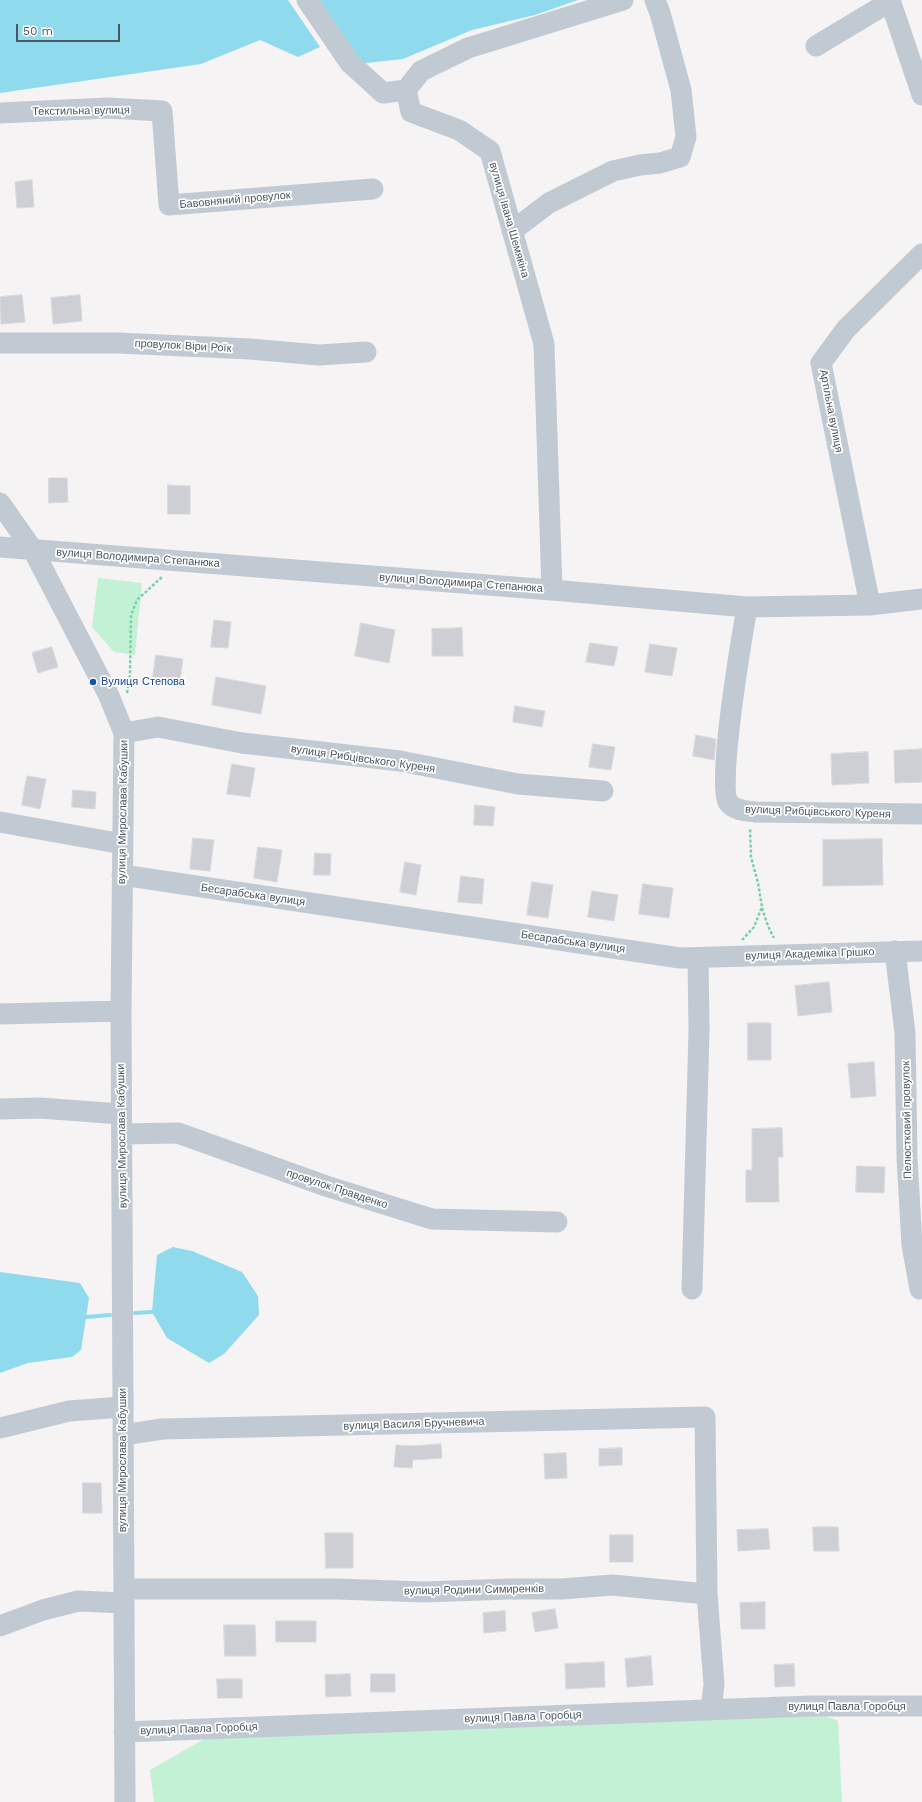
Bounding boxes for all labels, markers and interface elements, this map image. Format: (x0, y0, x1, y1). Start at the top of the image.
scale bar (18, 16, 122, 42)
text: 50 m (23, 24, 53, 38)
street label: Текстильна вулиця (32, 104, 130, 118)
street label: вулиця Івана Шемякіна (486, 161, 532, 279)
street label: Бавовняний провулок (179, 189, 291, 211)
street label: провулок Віри Роїк (134, 337, 232, 355)
street label: Артільна вулиця (816, 368, 846, 454)
street label: вулиця Володимира Степанюка (56, 546, 220, 570)
street label: вулиця Володимира Степанюка (379, 571, 543, 595)
place label: Вулиця Степова (101, 675, 185, 689)
marker: Вулиця Степова (88, 677, 98, 687)
street label: вулиця Мирослава Кабушки (115, 740, 131, 884)
street label: вулиця Рибцівського Куреня (290, 742, 436, 776)
street label: вулиця Рибцівського Куреня (745, 803, 891, 821)
street label: Бесарабська вулиця (200, 881, 306, 909)
street label: Бесарабська вулиця (520, 928, 626, 956)
street label: вулиця Академіка Грішко (745, 945, 875, 963)
street label: Пелюстковий провулок (899, 1061, 915, 1179)
street label: вулиця Мирослава Кабушки (114, 1064, 130, 1208)
street label: провулок Правденко (285, 1166, 389, 1212)
street label: вулиця Мирослава Кабушки (116, 1388, 130, 1532)
street label: вулиця Василя Бручневича (343, 1415, 485, 1433)
street label: вулиця Родини Симиренків (404, 1582, 544, 1598)
street label: вулиця Павла Горобця (788, 1700, 906, 1714)
street label: вулиця Павла Горобця (464, 1708, 582, 1726)
street label: вулиця Павла Горобця (140, 1720, 258, 1738)

